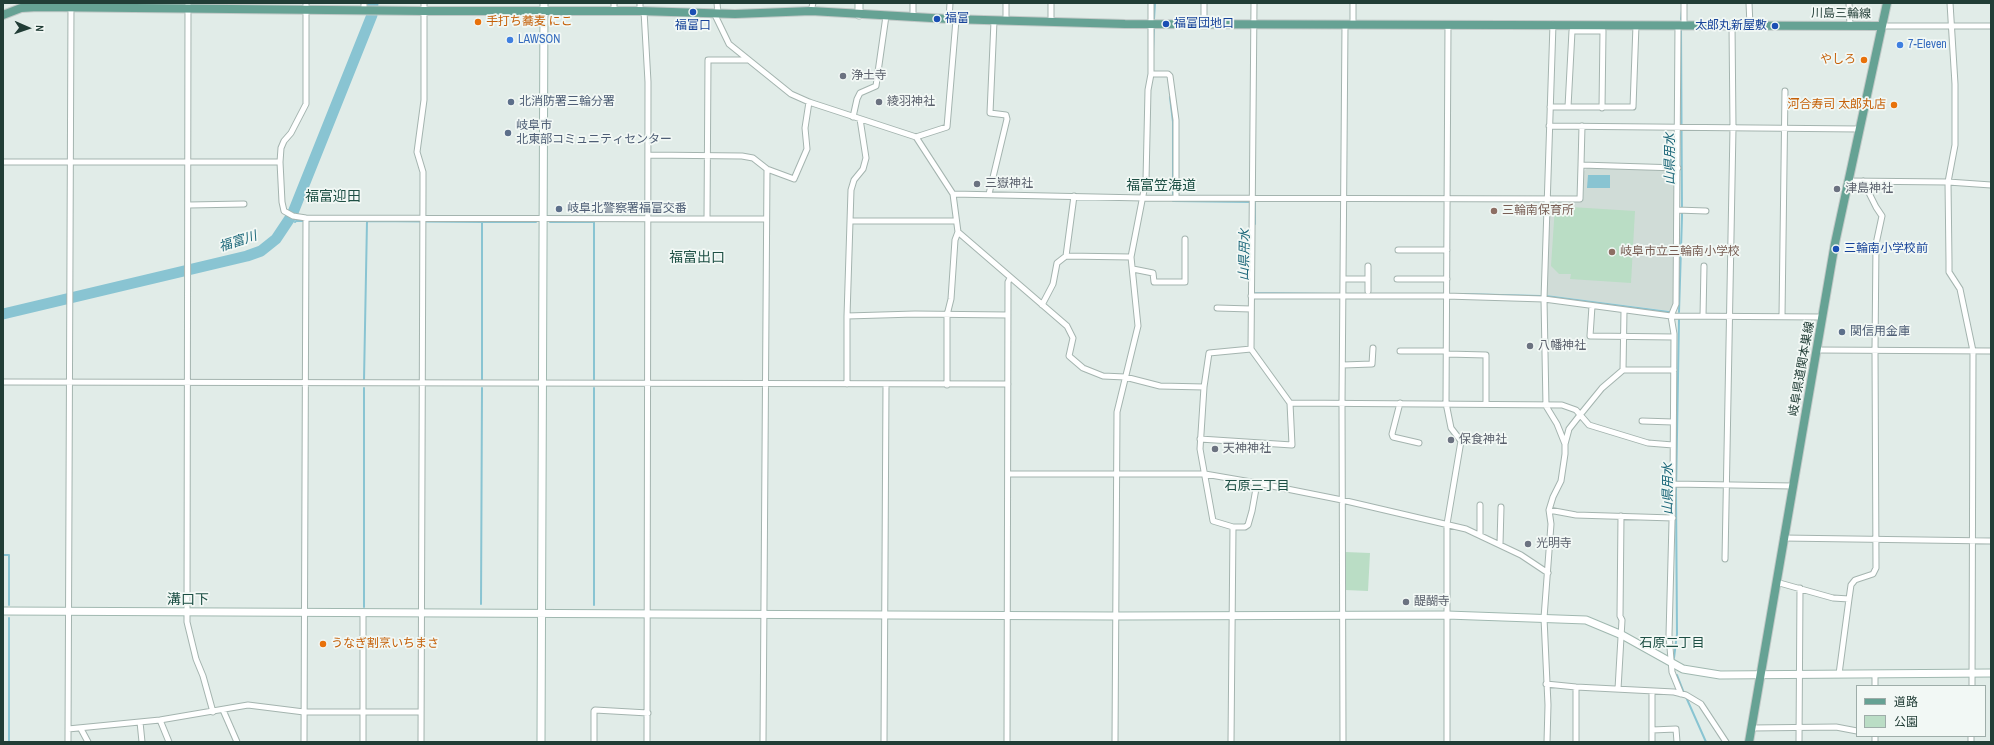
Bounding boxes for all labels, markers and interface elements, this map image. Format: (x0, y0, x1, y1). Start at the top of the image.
street label: 川島三輪線 (1811, 6, 1871, 22)
marker: 福富口 (688, 7, 698, 17)
north arrow (8, 8, 48, 48)
place label: 福富 (945, 12, 969, 26)
marker: 福富 (932, 14, 942, 24)
place label: 手打ち蕎麦 にこ (486, 15, 573, 29)
marker: 手打ち蕎麦 にこ (473, 17, 483, 27)
place label: 福富団地口 (1174, 17, 1234, 31)
place label: 福富口 (675, 19, 711, 33)
marker: 福富団地口 (1161, 19, 1171, 29)
place label: 太郎丸新屋敷 (1695, 19, 1767, 33)
marker: 太郎丸新屋敷 (1770, 21, 1780, 31)
text: N (33, 25, 47, 32)
place label: LAWSON (518, 33, 560, 47)
marker: LAWSON (505, 35, 515, 45)
place label: 7-Eleven (1908, 38, 1947, 52)
marker: 7-Eleven (1895, 40, 1905, 50)
place label: やしろ (1820, 53, 1856, 67)
marker: やしろ (1859, 55, 1869, 65)
place label: 浄土寺 (851, 69, 887, 83)
marker: 浄土寺 (838, 71, 848, 81)
place label: 北消防署三輪分署 (519, 95, 615, 109)
place label: 綾羽神社 (887, 95, 935, 109)
marker: 北消防署三輪分署 (506, 97, 516, 107)
marker: 綾羽神社 (874, 97, 884, 107)
place label: 河合寿司 太郎丸店 (1787, 98, 1886, 112)
marker: 河合寿司 太郎丸店 (1889, 100, 1899, 110)
place label: 岐阜市 北東部コミュニティセンター (516, 119, 672, 147)
marker: 岐阜市 北東部コミュニティセンター (503, 128, 513, 138)
water label: 山県用水 (1663, 133, 1679, 185)
place label: 三嶽神社 (985, 177, 1033, 191)
district label: 福富笠海道 (1126, 178, 1196, 194)
marker: 三嶽神社 (972, 179, 982, 189)
place label: 津島神社 (1845, 182, 1893, 196)
marker: 津島神社 (1832, 184, 1842, 194)
district label: 福富迎田 (305, 189, 361, 205)
place label: 岐阜北警察署福富交番 (567, 202, 687, 216)
marker: 岐阜北警察署福富交番 (554, 204, 564, 214)
place label: 三輪南保育所 (1502, 204, 1574, 218)
marker: 三輪南保育所 (1489, 206, 1499, 216)
water label: 福富川 (217, 229, 259, 255)
water label: 山県用水 (1237, 229, 1253, 281)
place label: 三輪南小学校前 (1844, 242, 1928, 256)
marker: 三輪南小学校前 (1831, 244, 1841, 254)
place label: 岐阜市立三輪南小学校 (1620, 245, 1740, 259)
marker: 岐阜市立三輪南小学校 (1607, 247, 1617, 257)
district label: 福富出口 (669, 250, 725, 266)
street label: 岐阜県道関本巣線 (1787, 320, 1817, 418)
place label: 関信用金庫 (1850, 325, 1910, 339)
marker: 関信用金庫 (1837, 327, 1847, 337)
place label: 八幡神社 (1538, 339, 1586, 353)
marker: 八幡神社 (1525, 341, 1535, 351)
place label: 保食神社 (1459, 433, 1507, 447)
marker: 保食神社 (1446, 435, 1456, 445)
place label: 天神神社 (1223, 442, 1271, 456)
marker: 天神神社 (1210, 444, 1220, 454)
water label: 山県用水 (1661, 463, 1677, 515)
district label: 石原三丁目 (1225, 479, 1289, 495)
place label: 光明寺 (1536, 537, 1572, 551)
marker: 光明寺 (1523, 539, 1533, 549)
district label: 溝口下 (167, 592, 209, 608)
place label: 醍醐寺 (1414, 595, 1450, 609)
marker: 醍醐寺 (1401, 597, 1411, 607)
district label: 石原二丁目 (1640, 636, 1704, 652)
place label: うなぎ割烹いちまさ (331, 637, 439, 651)
marker: うなぎ割烹いちまさ (318, 639, 328, 649)
legend (1856, 685, 1986, 737)
text: 道路 (1894, 694, 1918, 710)
text: 公園 (1894, 714, 1918, 730)

